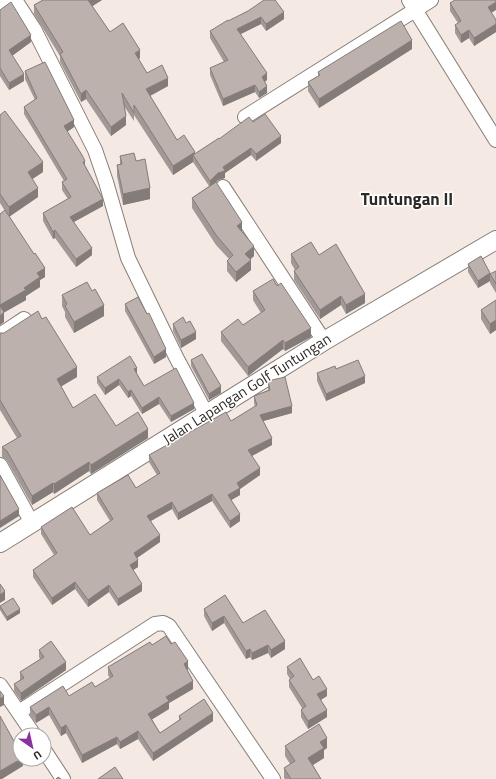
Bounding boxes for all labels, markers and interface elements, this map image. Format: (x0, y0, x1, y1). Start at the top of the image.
district label: Tuntungan II (361, 186, 453, 212)
street label: Jalan Lapangan Golf Tuntungan (158, 327, 336, 450)
north arrow (12, 727, 52, 767)
text: U (30, 747, 45, 764)

